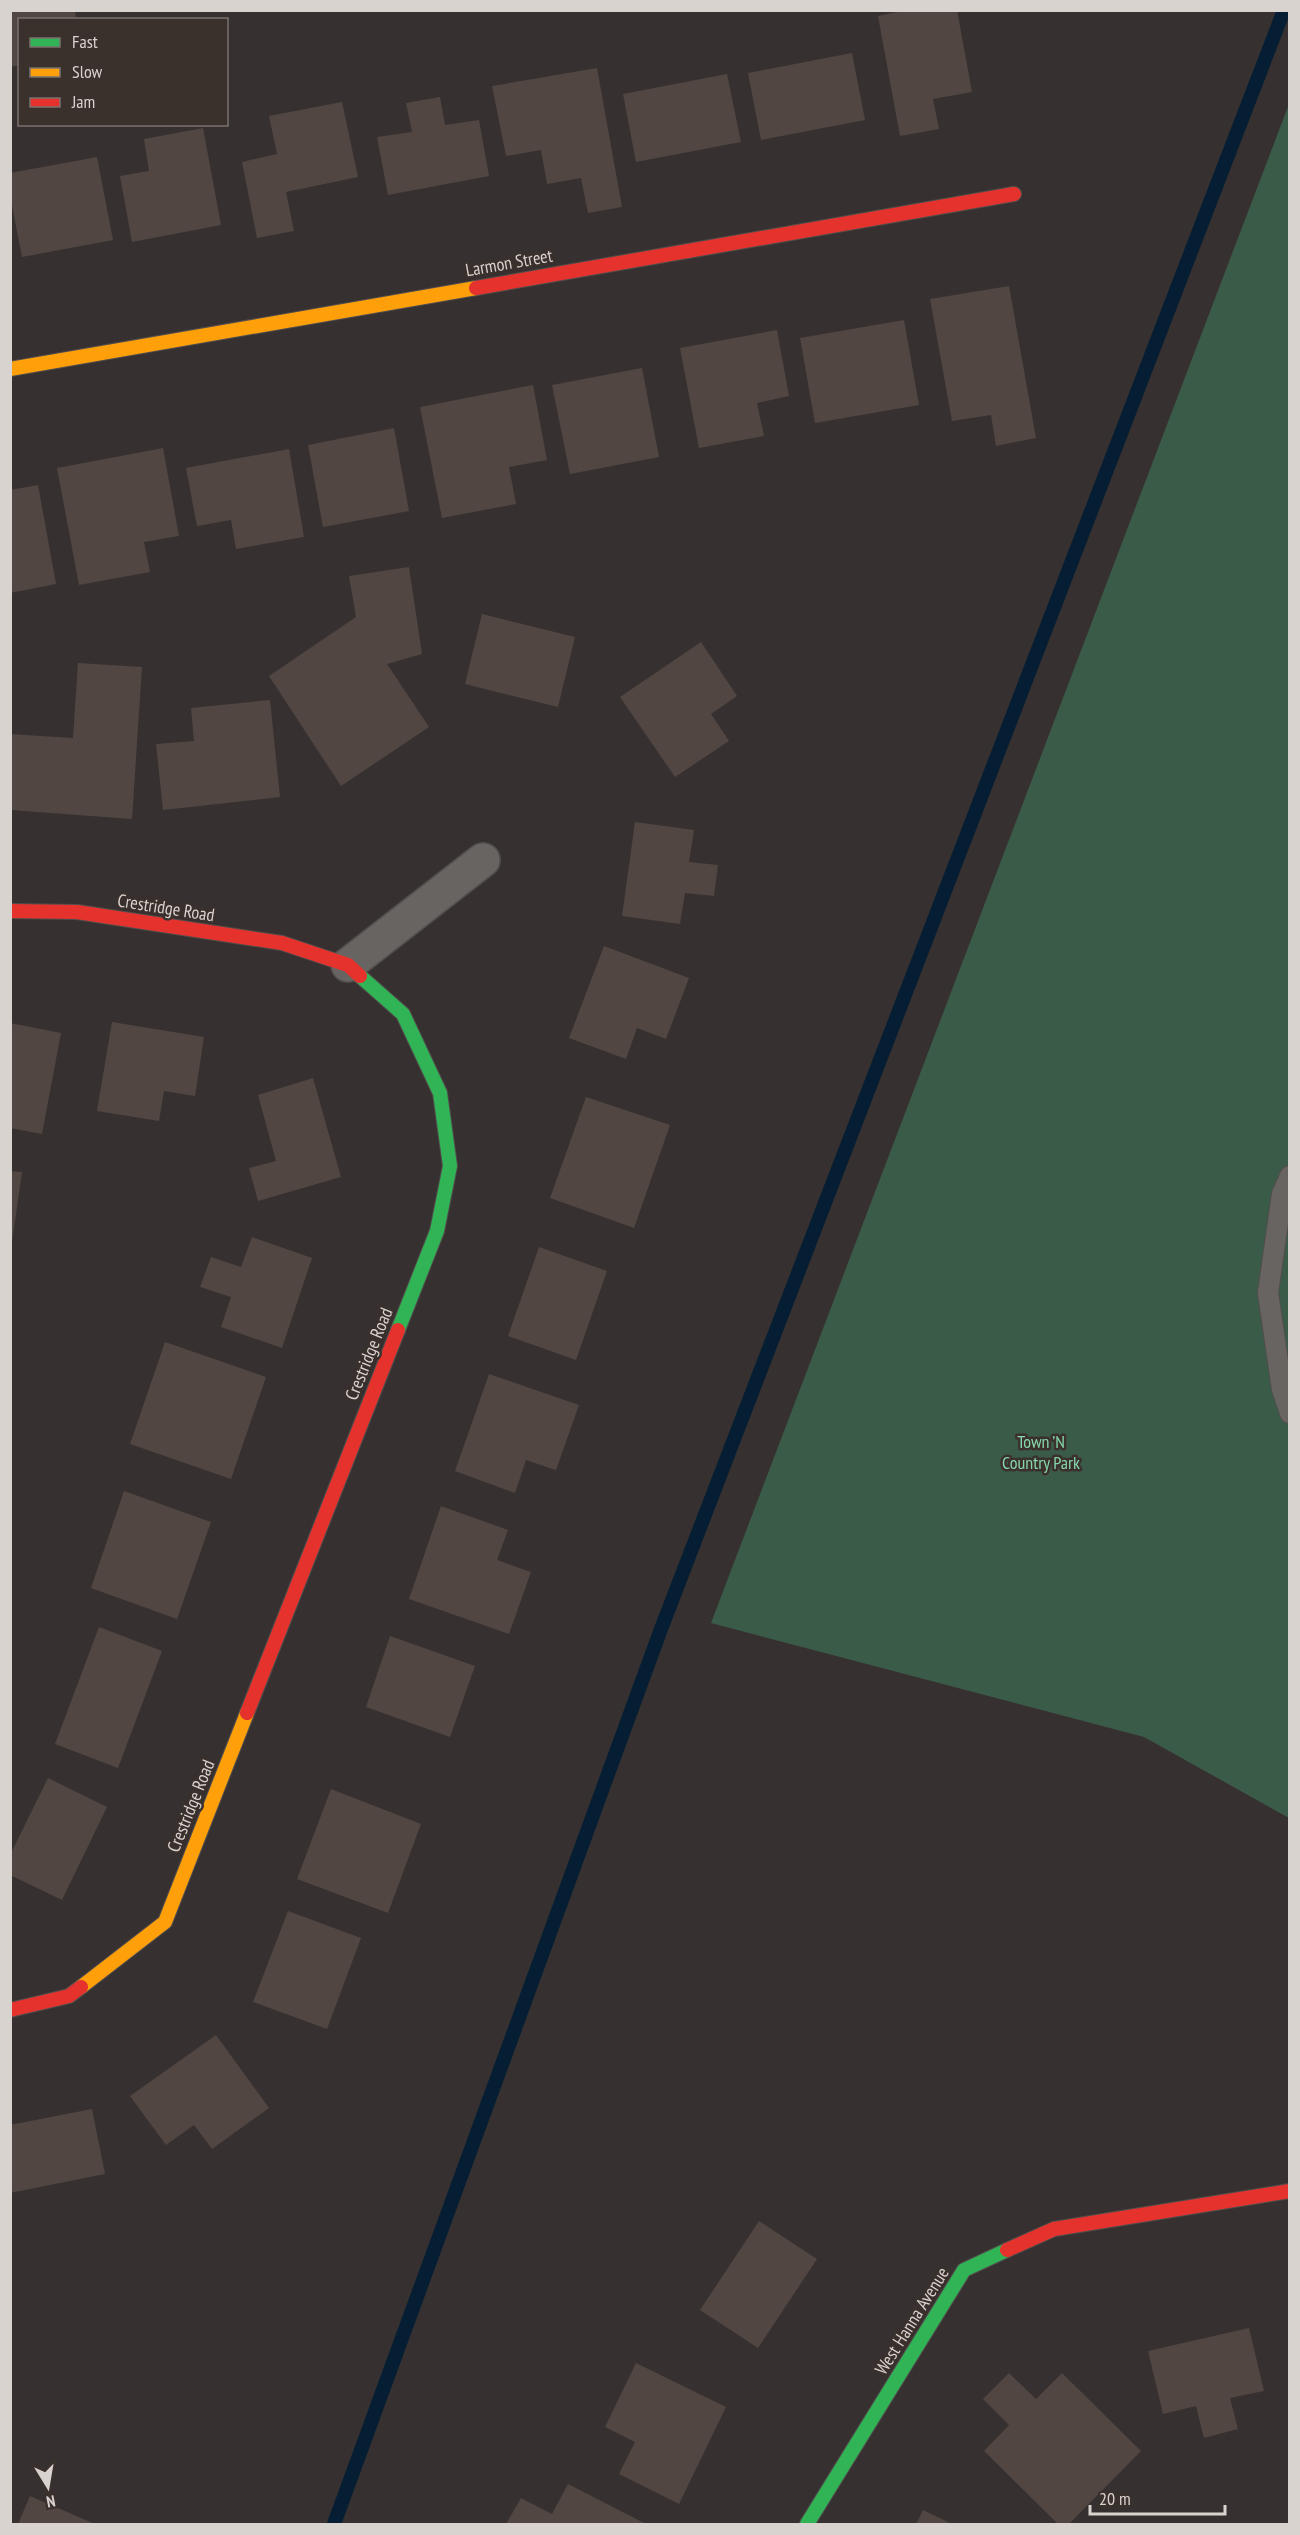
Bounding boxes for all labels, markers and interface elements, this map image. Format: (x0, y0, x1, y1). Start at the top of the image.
legend (18, 18, 228, 126)
text: Fast (72, 30, 98, 53)
text: Slow (72, 60, 103, 83)
text: Jam (71, 90, 95, 113)
street label: Larmon Street (464, 244, 554, 281)
street label: Crestridge Road (116, 888, 216, 927)
street label: Crestridge Road (340, 1304, 398, 1403)
park label: Town ’N Country Park (1002, 1430, 1080, 1474)
street label: Crestridge Road (162, 1756, 220, 1855)
street label: West Hanna Avenue (869, 2263, 954, 2379)
north arrow (18, 2457, 78, 2517)
scale bar (1090, 2478, 1225, 2516)
text: 20 m (1099, 2487, 1131, 2510)
text: N (45, 2491, 57, 2512)

